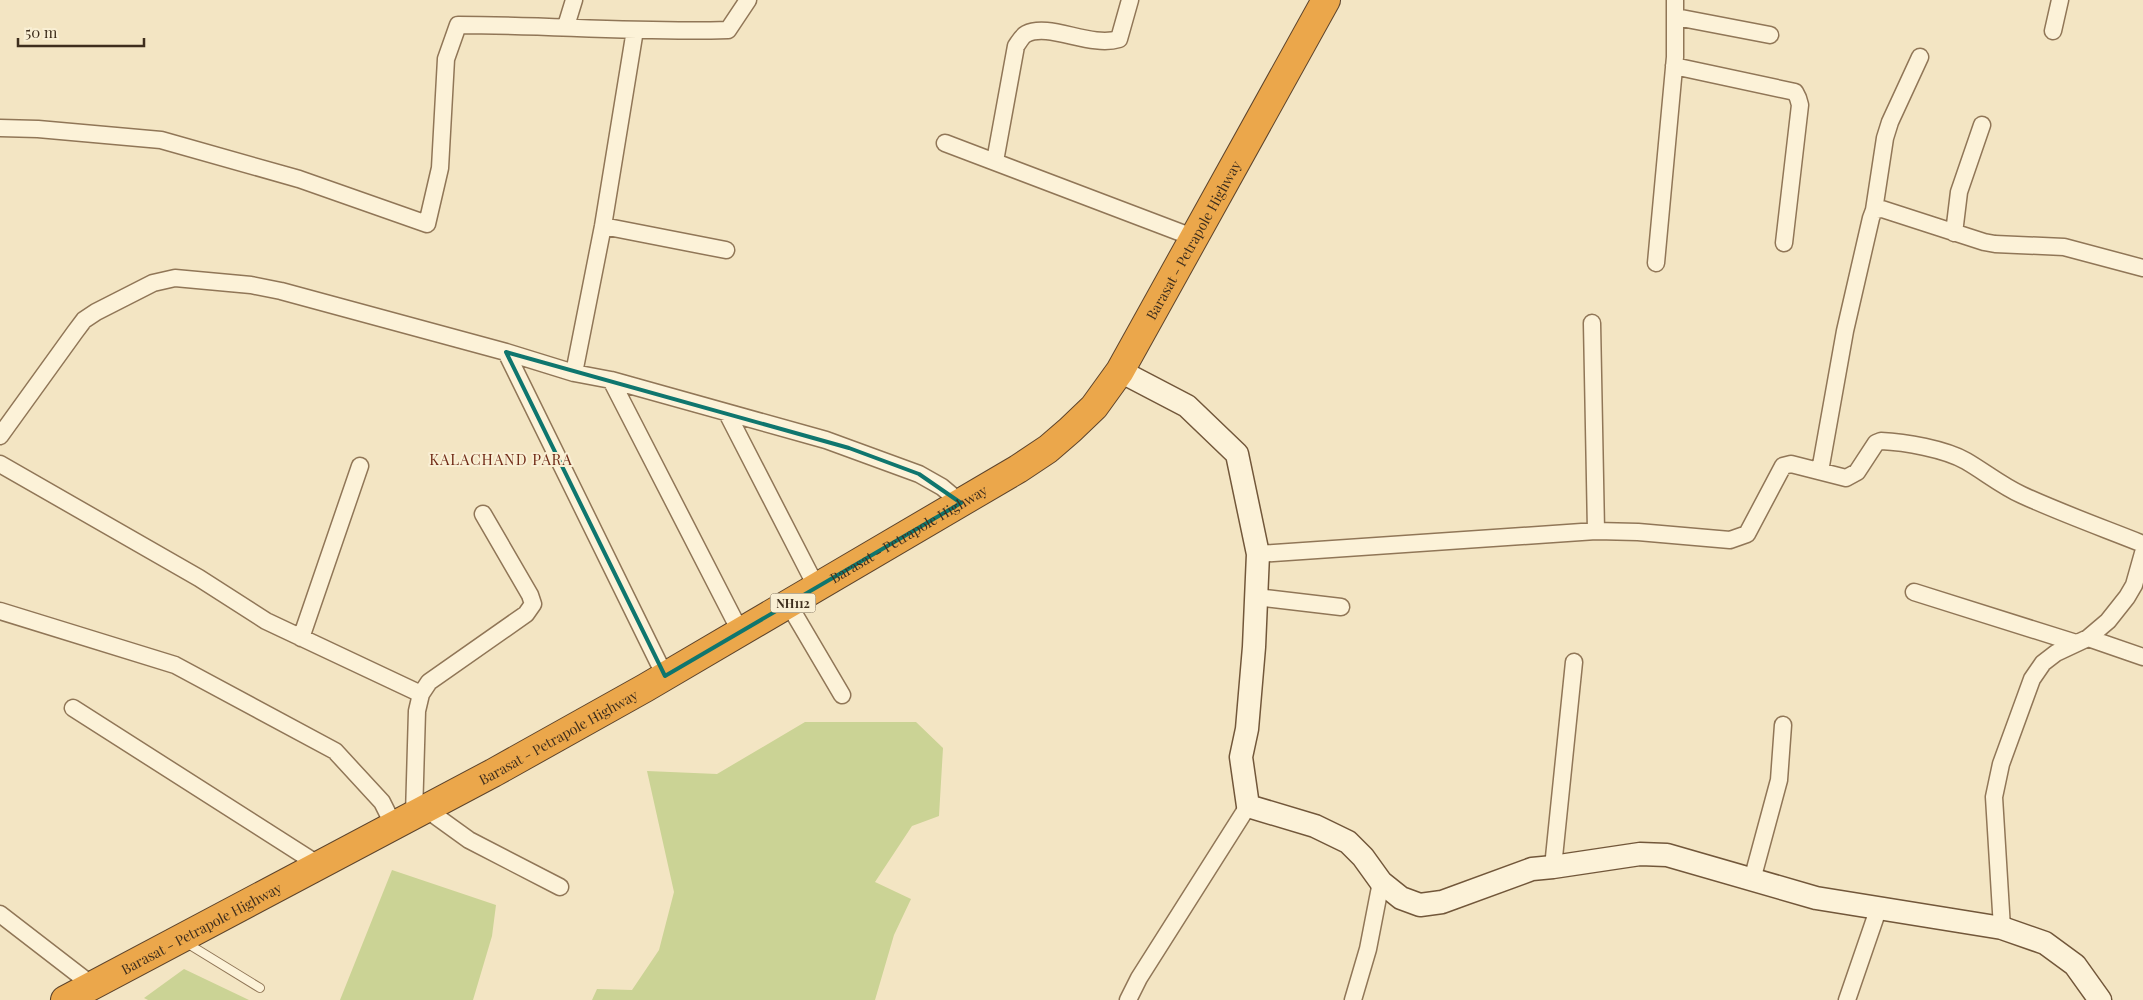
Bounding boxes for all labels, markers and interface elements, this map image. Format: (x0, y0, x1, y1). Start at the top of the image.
scale bar (18, 15, 144, 47)
text: 50 m (25, 22, 58, 42)
street label: Barasat - Petrapole Highway (1141, 157, 1245, 323)
district label: KALACHAND PARA (429, 449, 573, 469)
street label: Barasat - Petrapole Highway (826, 480, 990, 587)
road number: NH112 (770, 594, 816, 612)
street label: Barasat - Petrapole Highway (475, 685, 641, 788)
street label: Barasat - Petrapole Highway (117, 877, 285, 978)

